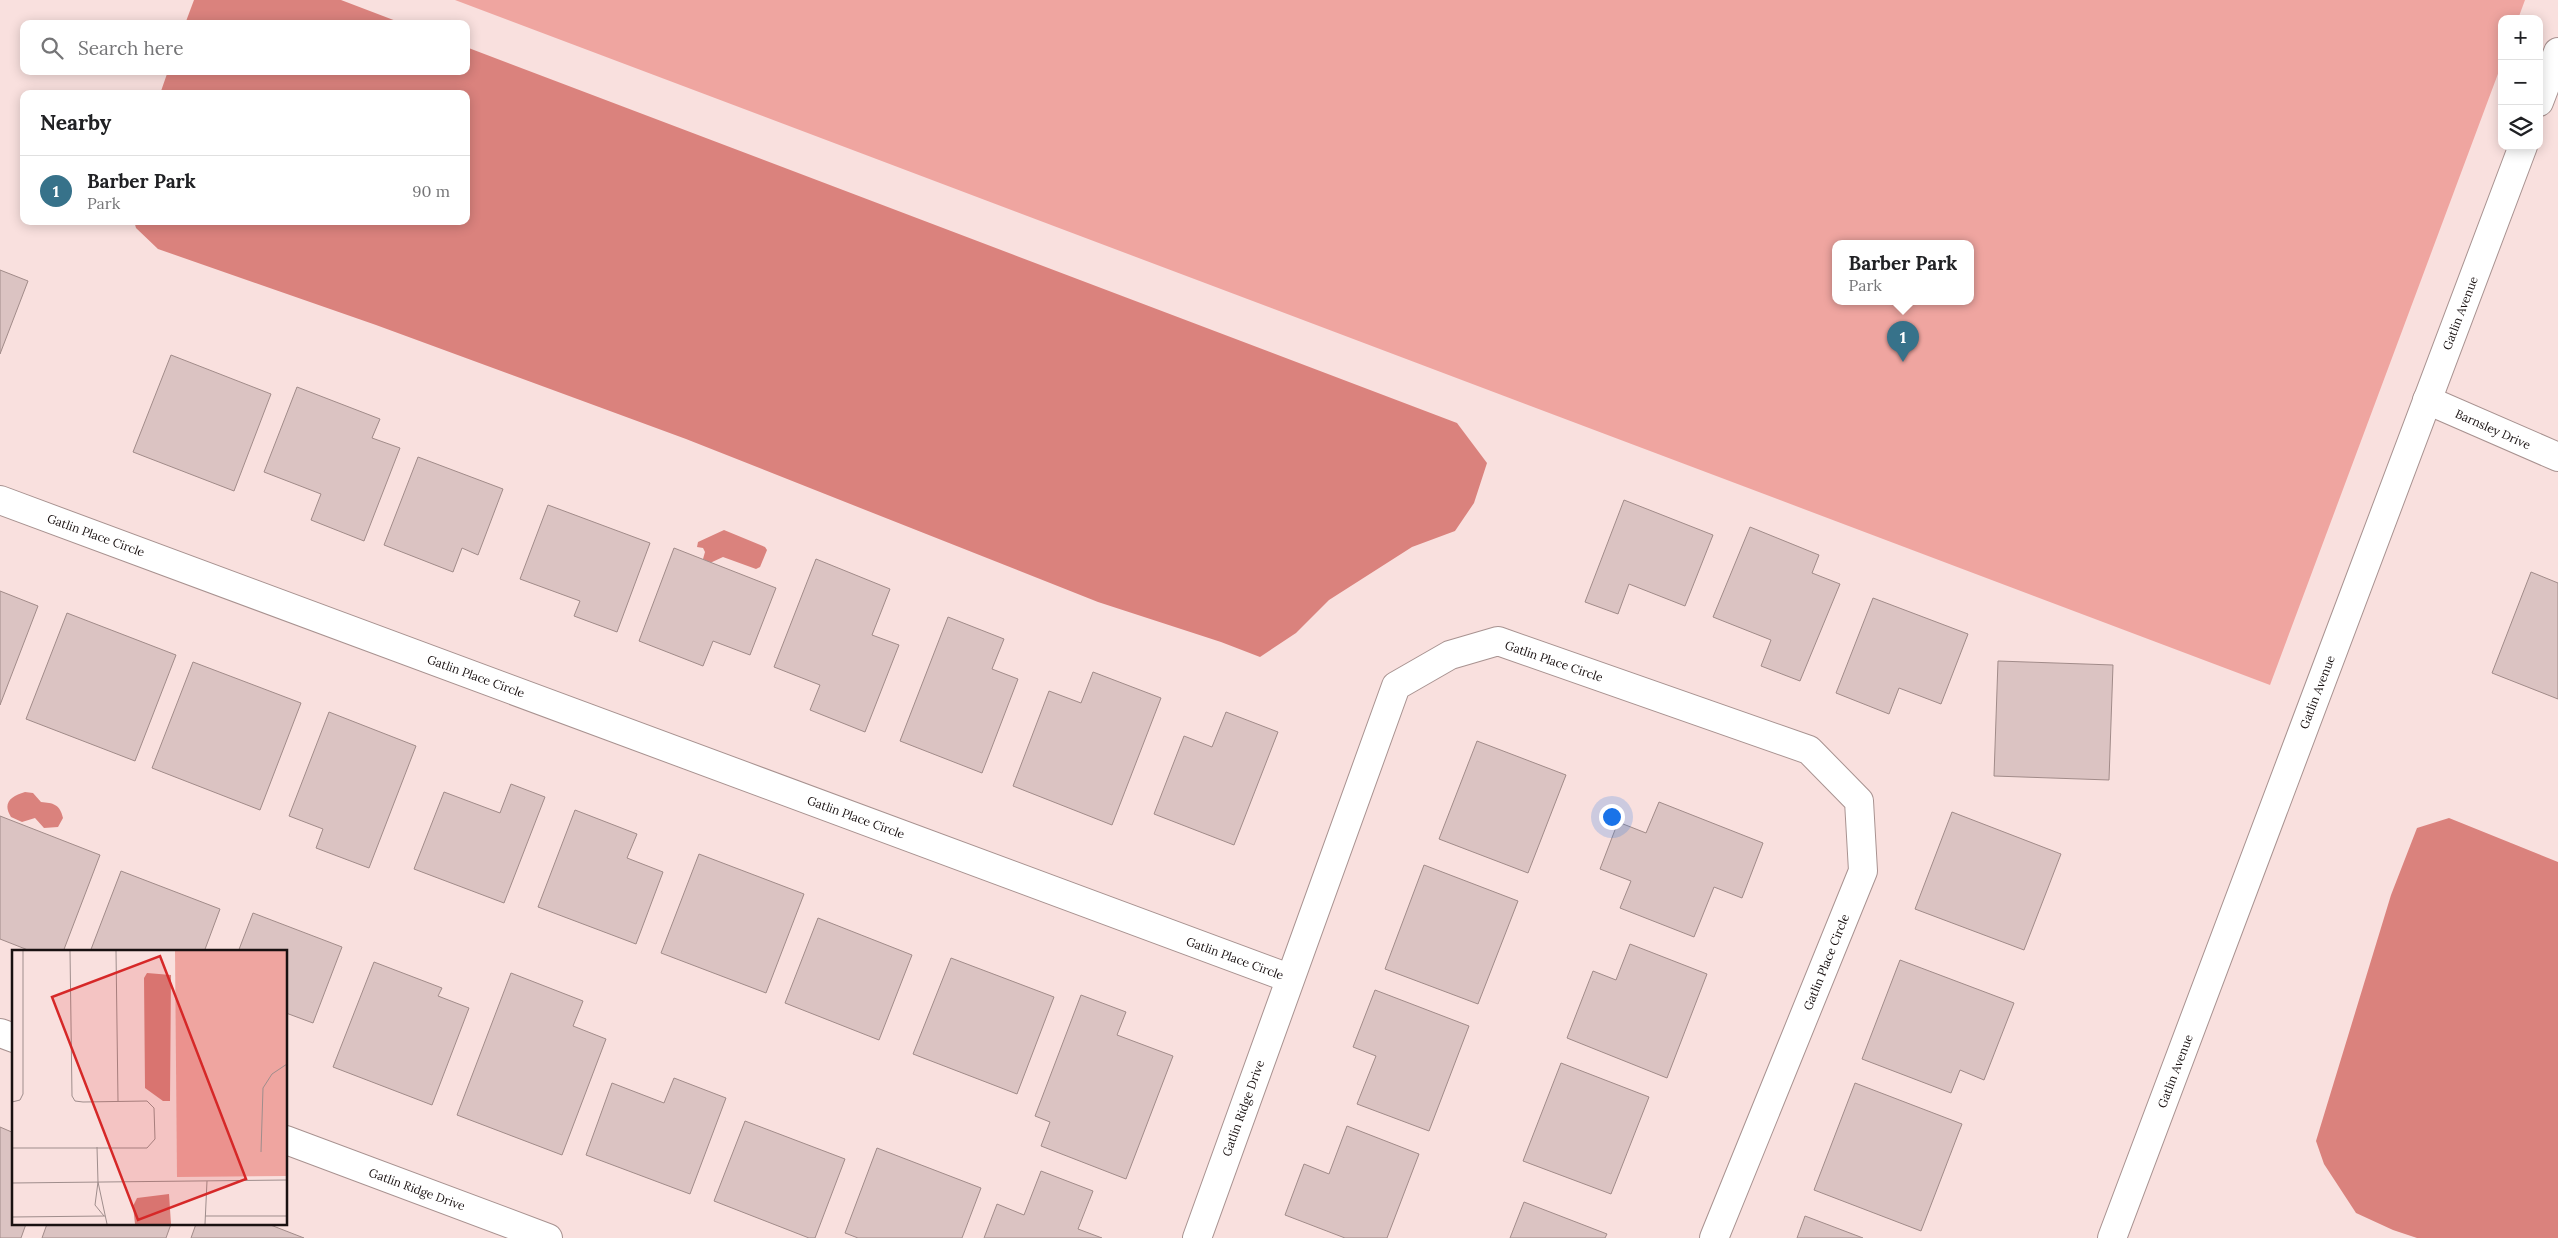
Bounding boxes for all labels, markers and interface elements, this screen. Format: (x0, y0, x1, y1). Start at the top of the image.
map controls (2498, 15, 2543, 150)
button: + (2498, 15, 2543, 60)
search box (20, 20, 470, 75)
icon: search (38, 34, 66, 62)
text: Search here (78, 36, 184, 60)
button: − (2498, 60, 2543, 105)
button: layers (2498, 105, 2543, 150)
text: Nearby (40, 109, 111, 136)
text: Barber Park (87, 169, 196, 193)
text: 1 (53, 181, 59, 201)
text: 90 m (412, 181, 450, 201)
text: Park (87, 193, 120, 213)
popup (1832, 240, 1974, 305)
text: Barber Park (1849, 251, 1957, 275)
street label: Gatlin Avenue (2439, 274, 2481, 352)
text: Park (1849, 275, 1882, 295)
pin: 1 (1887, 321, 1919, 362)
street label: Barnsley Drive (2453, 406, 2533, 453)
street label: Gatlin Place Circle (45, 510, 147, 560)
street label: Gatlin Place Circle (1503, 637, 1605, 685)
street label: Gatlin Place Circle (425, 651, 527, 701)
street label: Gatlin Avenue (2296, 653, 2338, 731)
street label: Gatlin Place Circle (805, 792, 907, 842)
your location (1599, 804, 1625, 830)
street label: Gatlin Place Circle (1800, 911, 1852, 1012)
street label: Gatlin Place Circle (1184, 933, 1286, 983)
inset map (12, 950, 288, 1226)
street label: Gatlin Avenue (2154, 1032, 2196, 1110)
street label: Gatlin Ridge Drive (1219, 1057, 1268, 1158)
street label: Gatlin Ridge Drive (367, 1165, 468, 1214)

